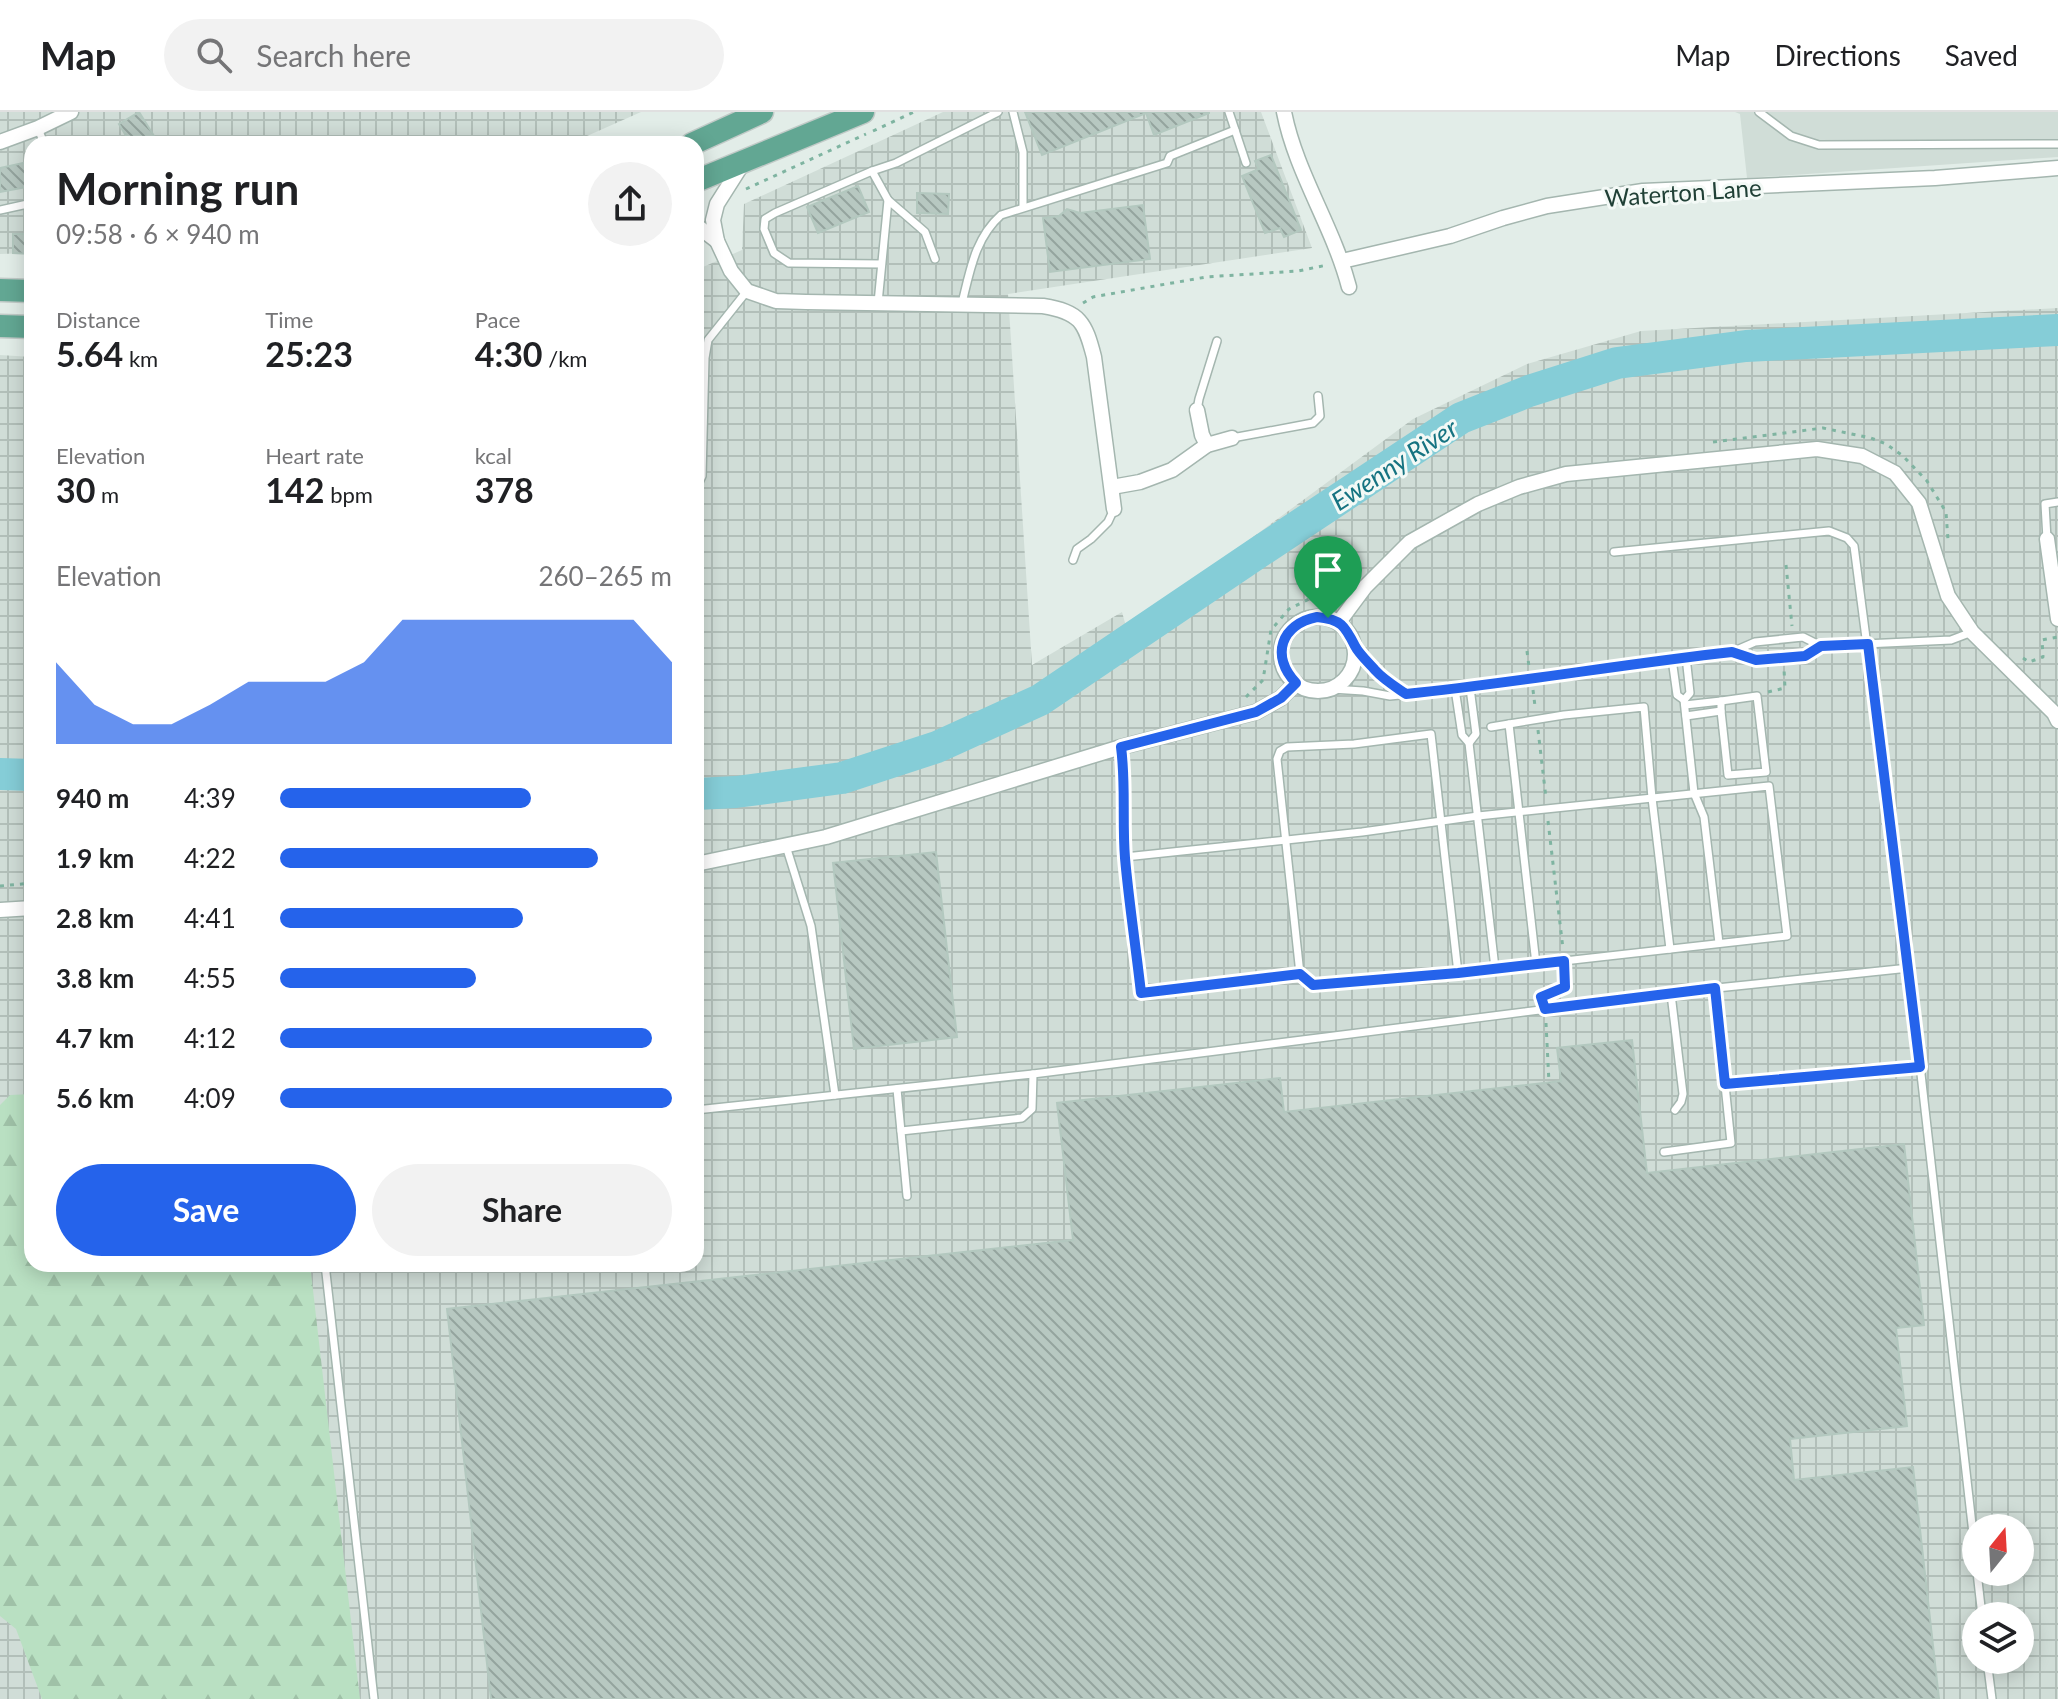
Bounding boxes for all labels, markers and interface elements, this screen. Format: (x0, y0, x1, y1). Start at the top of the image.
search box (164, 19, 724, 91)
text: Map (40, 32, 116, 78)
icon: search (192, 33, 236, 77)
text: Search here (256, 37, 411, 73)
text: Map (1675, 38, 1730, 72)
text: Directions (1774, 38, 1901, 72)
text: Saved (1945, 38, 2018, 72)
text: Morning run (56, 162, 299, 214)
button: share (588, 162, 672, 246)
street label: Waterton Lane (1604, 172, 1762, 212)
text: 09:58 · 6 × 940 m (56, 218, 260, 250)
text: Distance (56, 306, 140, 333)
text: Time (265, 306, 313, 333)
text: Pace (475, 306, 520, 333)
text: 5.64 (56, 333, 123, 374)
text: 25:23 (265, 333, 353, 374)
text: 4:30 (475, 333, 543, 374)
text: km (123, 345, 158, 372)
text: /km (543, 345, 587, 372)
water label: Ewenny River (1325, 411, 1464, 517)
text: Elevation (56, 442, 145, 469)
text: Heart rate (265, 442, 364, 469)
text: kcal (475, 442, 512, 469)
text: 30 (56, 469, 95, 510)
text: 142 (265, 469, 325, 510)
text: 378 (475, 469, 534, 510)
text: m (95, 481, 119, 508)
text: bpm (325, 481, 373, 508)
pin (1294, 536, 1362, 618)
icon: arrive (1306, 548, 1350, 592)
text: Elevation (56, 560, 162, 592)
text: 260–265 m (538, 560, 672, 592)
text: 940 m (56, 782, 129, 814)
text: 4:39 (184, 782, 236, 814)
text: 1.9 km (56, 842, 134, 874)
text: 4:22 (184, 842, 236, 874)
text: 2.8 km (56, 902, 134, 934)
text: 4:41 (184, 902, 236, 934)
text: 3.8 km (56, 962, 134, 994)
text: 4:55 (184, 962, 236, 994)
text: 4.7 km (56, 1022, 134, 1054)
text: 4:12 (184, 1022, 236, 1054)
text: 5.6 km (56, 1082, 134, 1114)
text: 4:09 (184, 1082, 236, 1114)
button: Save (56, 1164, 356, 1256)
button: Share (372, 1164, 672, 1256)
north arrow (1962, 1514, 2034, 1586)
map controls (1962, 1514, 2034, 1674)
button: layers (1962, 1602, 2034, 1674)

